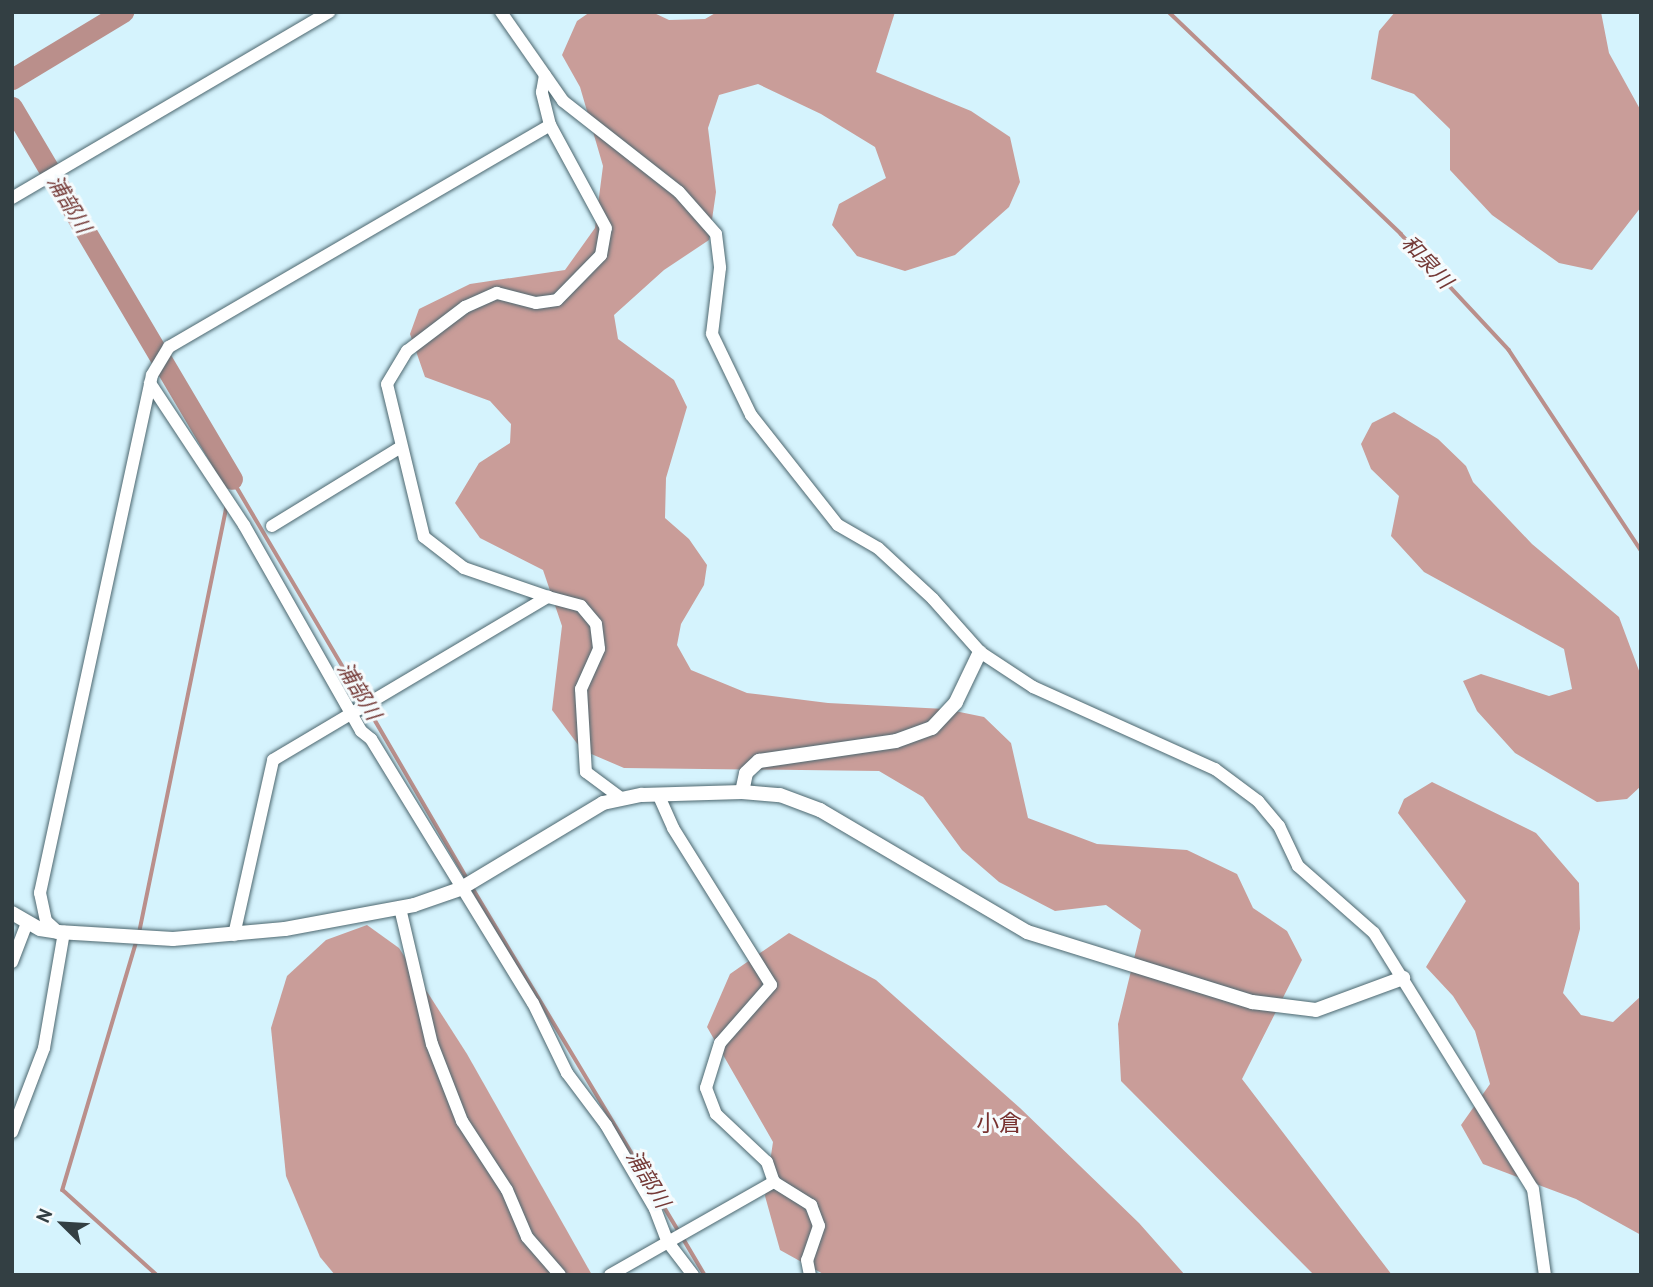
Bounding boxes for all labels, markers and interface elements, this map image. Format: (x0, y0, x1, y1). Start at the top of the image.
water label: 浦部川 (42, 171, 96, 237)
water label: 和泉川 (1396, 230, 1458, 294)
water label: 浦部川 (332, 658, 386, 724)
district label: 小倉 (976, 1109, 1022, 1137)
water label: 浦部川 (621, 1146, 675, 1212)
north arrow (28, 1189, 98, 1259)
text: N (30, 1205, 57, 1226)

